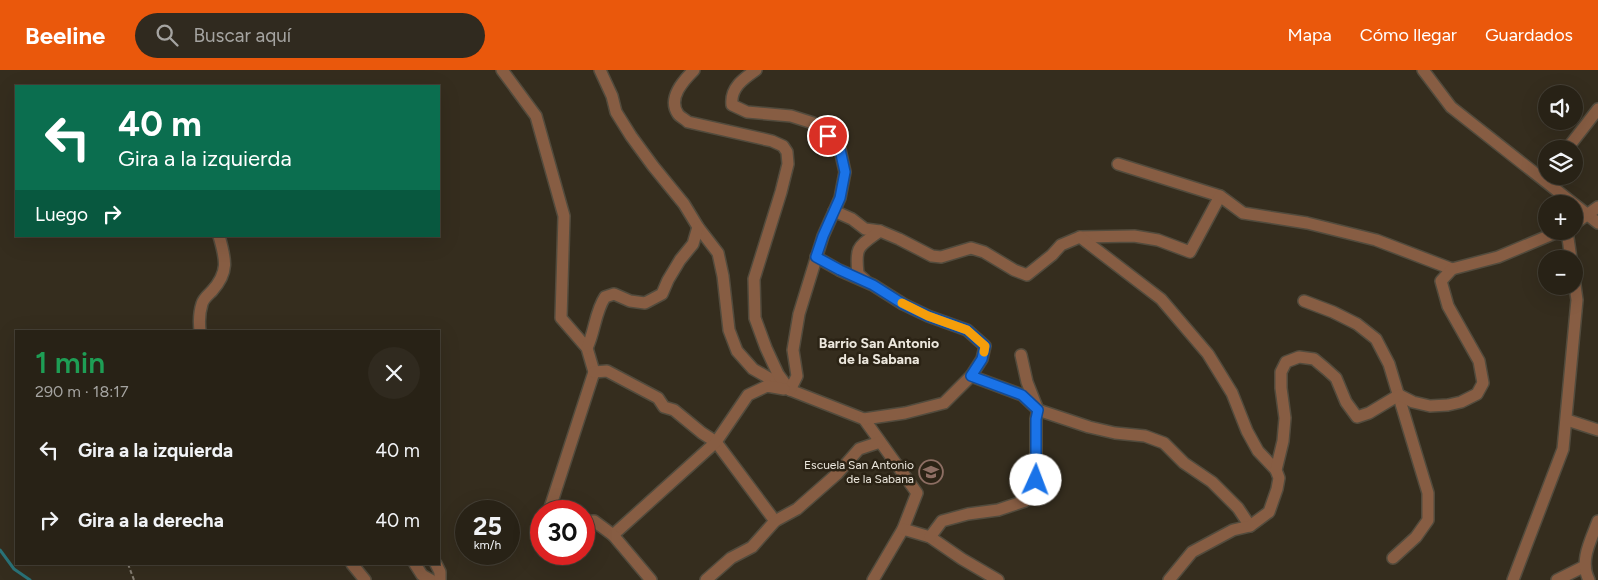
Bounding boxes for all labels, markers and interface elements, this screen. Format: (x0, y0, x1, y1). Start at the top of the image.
search box (135, 13, 485, 58)
text: Beeline (25, 21, 105, 50)
icon: search (153, 21, 181, 49)
text: Buscar aquí (193, 24, 291, 47)
text: Mapa (1287, 24, 1332, 46)
text: Cómo llegar (1360, 24, 1457, 46)
text: Guardados (1485, 24, 1573, 46)
map controls (1538, 85, 1583, 295)
button: sound (1538, 85, 1583, 130)
text: 40 m (118, 103, 202, 145)
icon: left (35, 105, 100, 170)
pin (807, 115, 849, 157)
icon: arrive (814, 122, 842, 150)
button: layers (1538, 140, 1583, 185)
text: Gira a la izquierda (118, 145, 292, 172)
button: + (1538, 195, 1583, 240)
icon: right (98, 200, 126, 228)
text: Luego (35, 203, 88, 226)
button: − (1538, 250, 1583, 295)
district label: Barrio San Antonio de la Sabana (819, 335, 939, 368)
text: 1 min (35, 344, 105, 381)
button: close (368, 347, 420, 399)
text: 290 m · 18:17 (35, 382, 128, 401)
icon: left (35, 436, 63, 464)
text: Gira a la izquierda (78, 439, 233, 462)
text: 40 m (375, 439, 420, 462)
position arrow (1009, 453, 1061, 505)
place label: Escuela San Antonio de la Sabana (804, 458, 914, 486)
school or university icon: Escuela San Antonio de la Sabana (918, 459, 944, 485)
speed limit sign: 30 (530, 500, 595, 565)
icon: right (35, 506, 63, 534)
text: Gira a la derecha (78, 509, 224, 532)
text: 40 m (375, 509, 420, 532)
text: 25 (473, 511, 502, 541)
text: km/h (474, 538, 501, 552)

